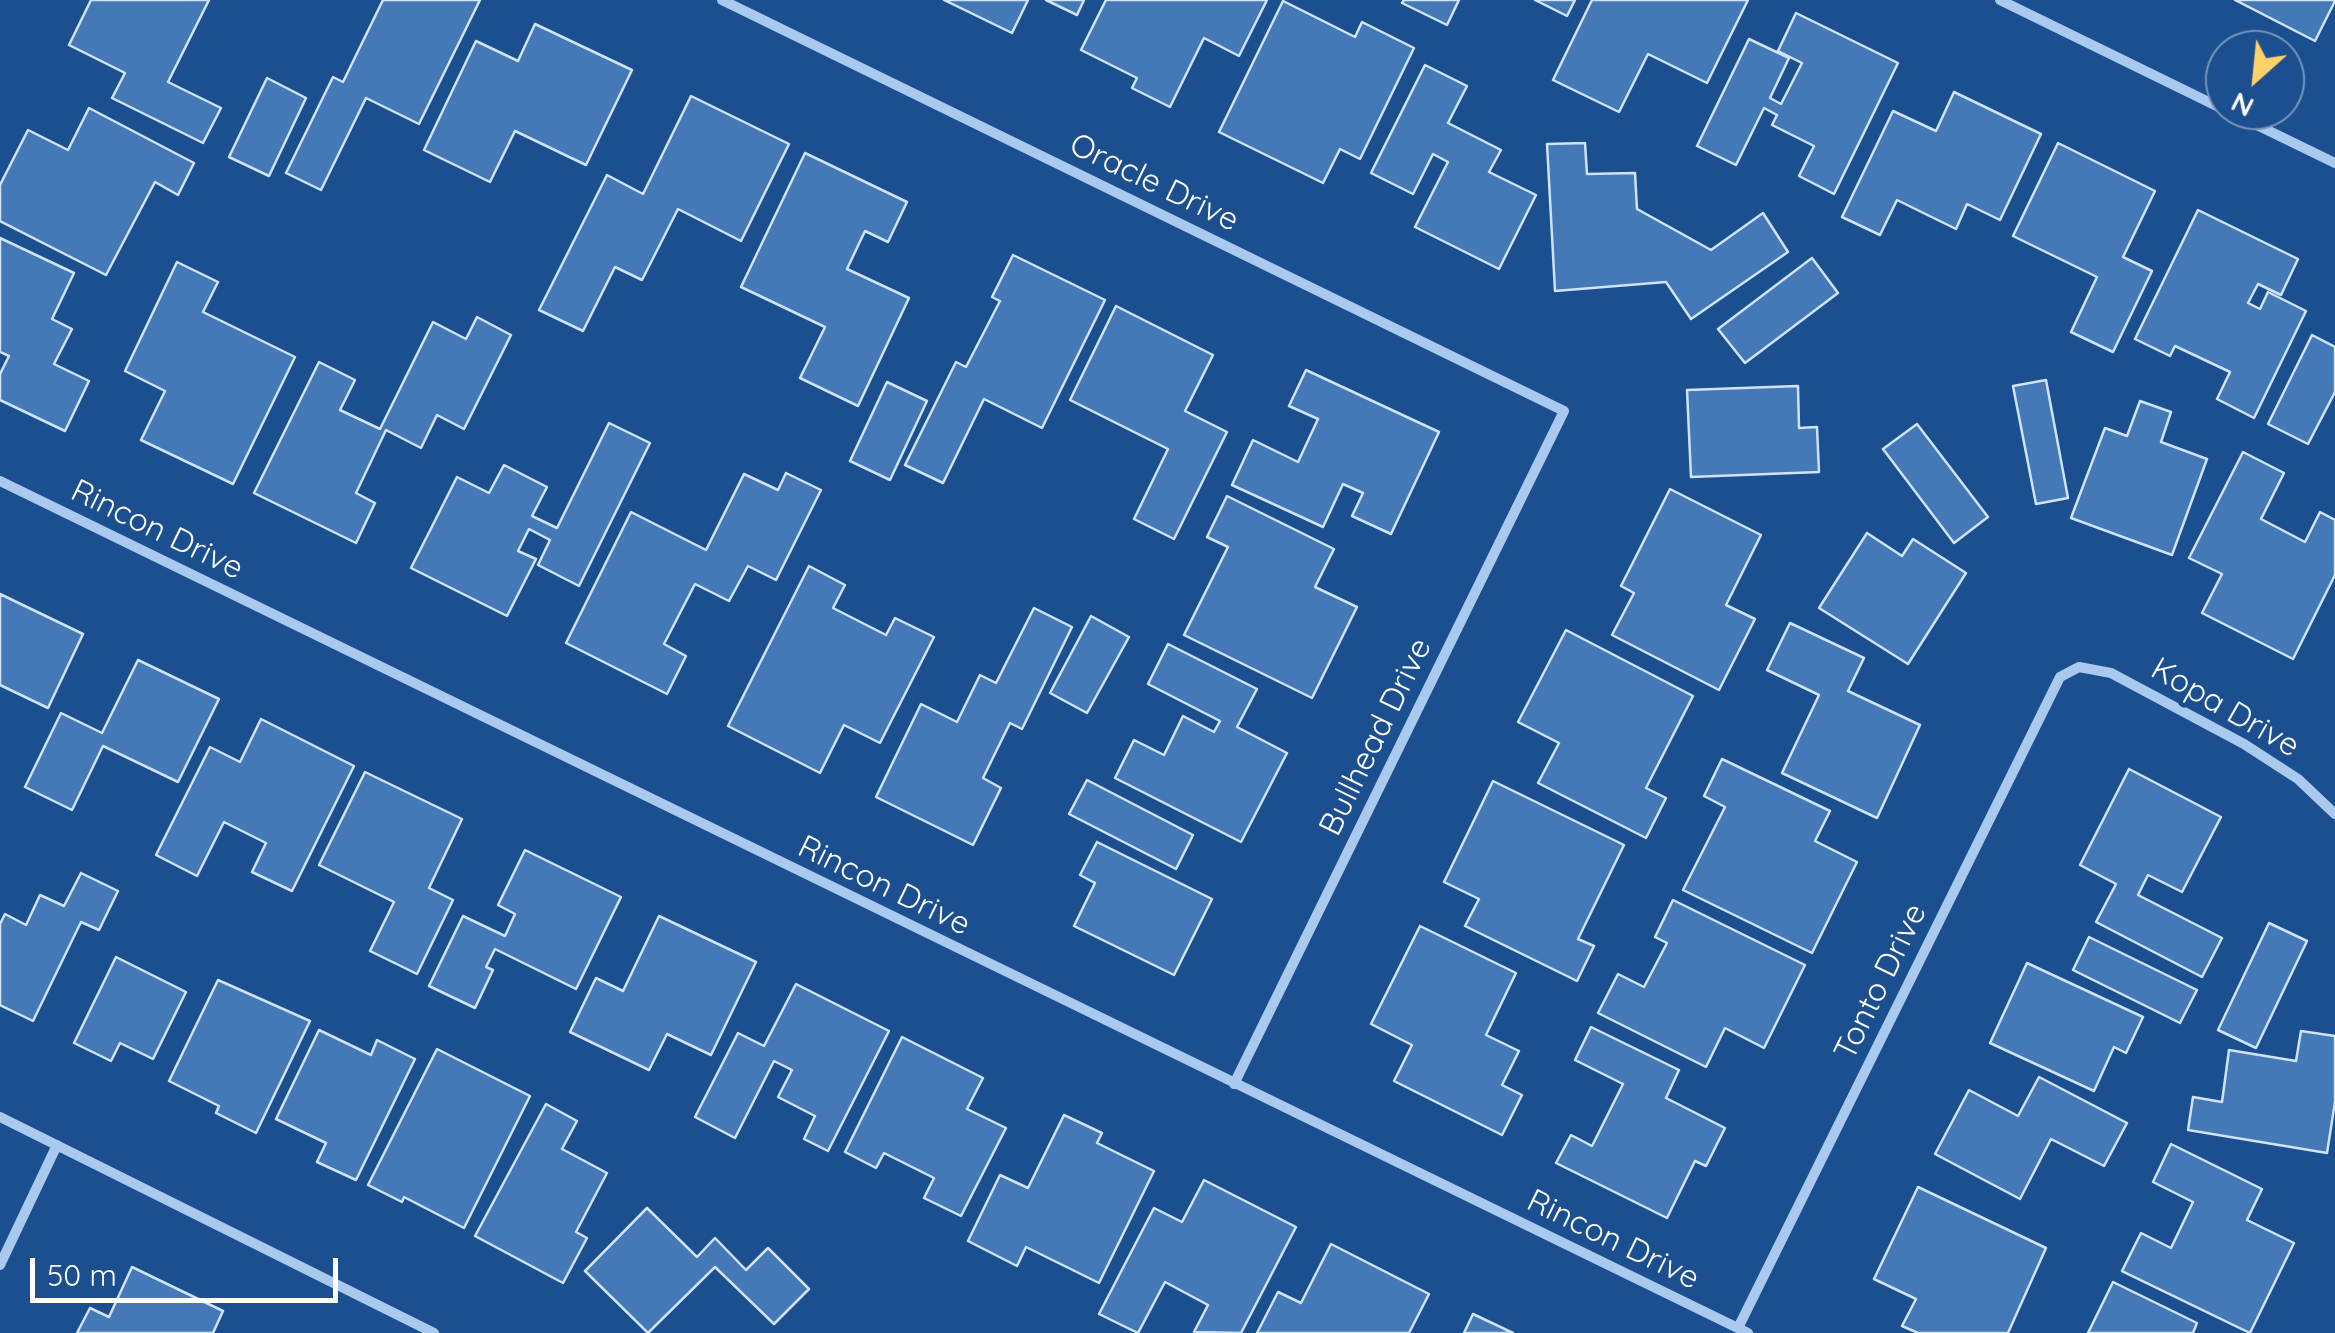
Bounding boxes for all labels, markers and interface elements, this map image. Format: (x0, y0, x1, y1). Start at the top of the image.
north arrow (2205, 30, 2305, 130)
text: N (2225, 85, 2259, 126)
street label: Oracle Drive (1063, 126, 1245, 240)
street label: Rincon Drive (65, 472, 249, 588)
street label: Bullhead Drive (1312, 632, 1440, 842)
street label: Kopa Drive (2144, 650, 2306, 766)
street label: Rincon Drive (792, 828, 976, 944)
street label: Tonto Drive (1827, 898, 1935, 1066)
street label: Rincon Drive (1521, 1182, 1705, 1298)
scale bar (35, 1238, 342, 1300)
text: 50 m (47, 1256, 117, 1294)

